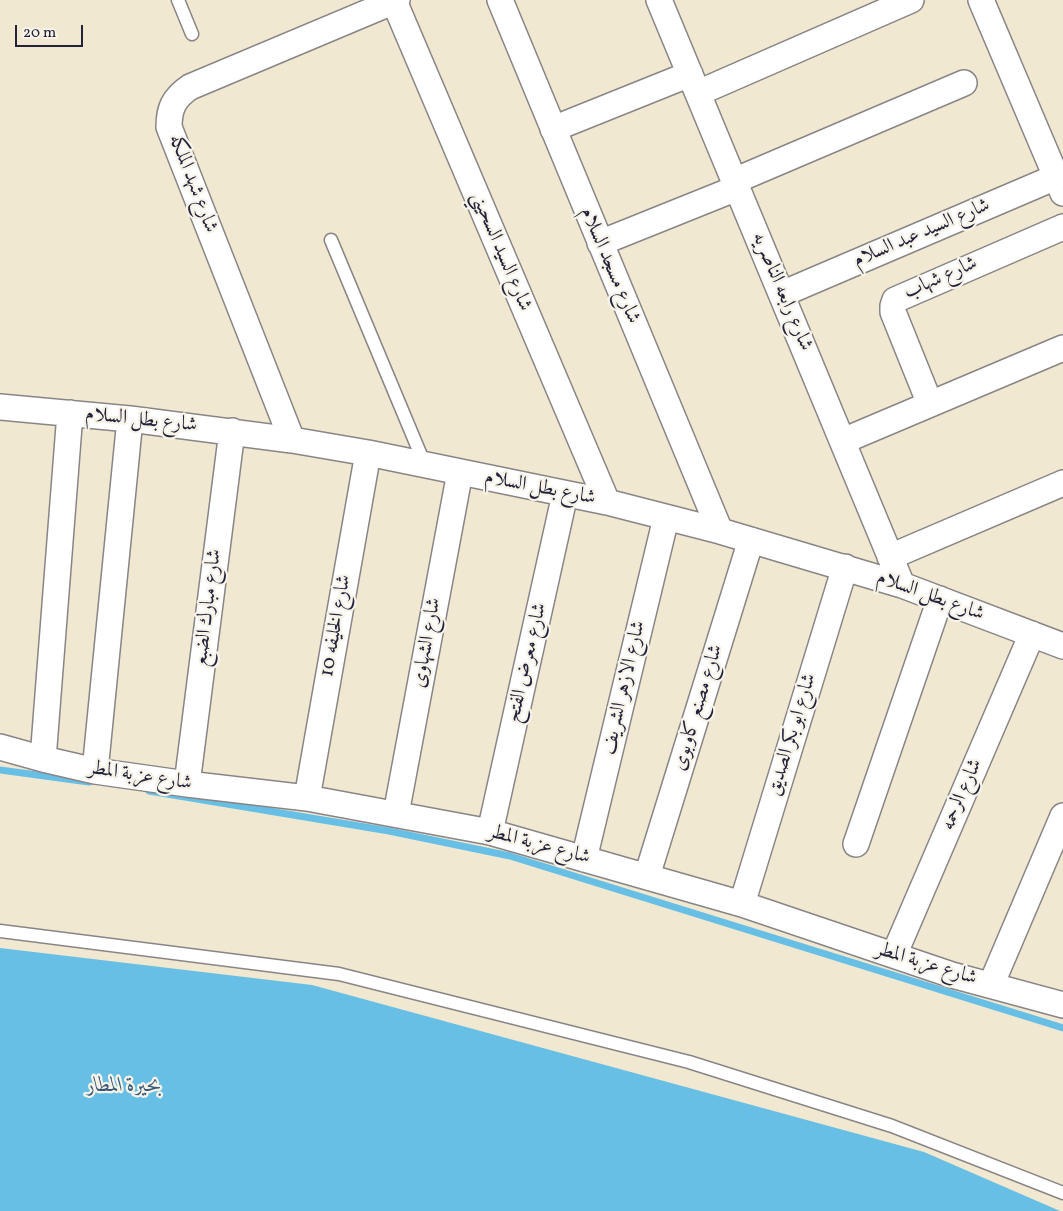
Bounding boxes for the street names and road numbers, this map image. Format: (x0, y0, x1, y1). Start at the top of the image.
street label: شارع شهد الملكه (162, 131, 222, 237)
street label: شارع السيد السحيني (464, 189, 536, 315)
street label: شارع السيد عبد السلام (850, 194, 994, 274)
street label: شارع مسجد السلام (574, 204, 644, 328)
street label: شارع رابعه الناصريه (745, 229, 817, 355)
street label: شارع شهاب (901, 252, 981, 306)
street label: شارع بطل السلام (84, 403, 198, 439)
street label: شارع بطل السلام (483, 466, 597, 512)
street label: شارع مبارك الضبع (190, 548, 228, 668)
street label: شارع بطل السلام (873, 566, 987, 628)
street label: شارع الخليفه 10 (316, 573, 358, 679)
street label: شارع الشهاوى (408, 596, 448, 690)
street label: شارع معرض الفتح (503, 601, 553, 725)
street label: شارع الازهر الشريف (598, 619, 652, 757)
street label: شارع مصنع كاوبوى (668, 642, 730, 774)
street label: شارع ابو بكر الصديق (763, 671, 823, 799)
street label: شارع الرحمه (937, 756, 989, 834)
street label: شارع عزبة المطر (87, 757, 193, 797)
street label: شارع عزبة المطر (486, 821, 592, 871)
street label: شارع عزبة المطر (873, 938, 979, 992)

